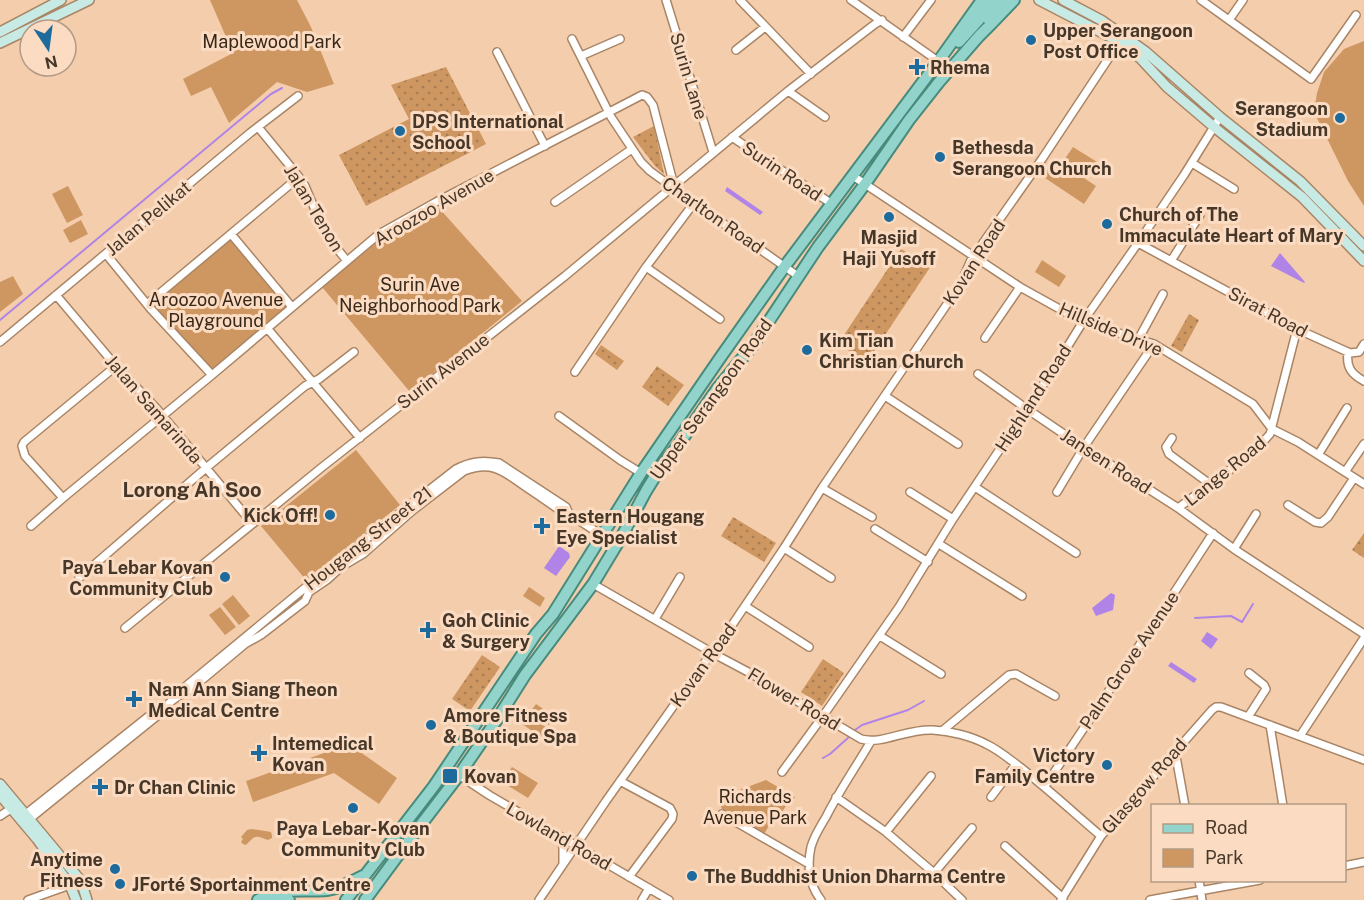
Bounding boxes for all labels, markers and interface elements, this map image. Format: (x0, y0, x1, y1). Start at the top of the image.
north arrow (18, 18, 78, 78)
place label: Upper Serangoon Post Office (1043, 20, 1193, 62)
street label: Surin Lane (666, 30, 712, 122)
park label: Maplewood Park (202, 31, 342, 52)
marker: Upper Serangoon Post Office (1024, 33, 1038, 47)
text: N (43, 51, 59, 73)
place label: Rhema (930, 57, 990, 78)
marker: Rhema (908, 58, 926, 76)
place label: Serangoon Stadium (1235, 98, 1328, 140)
place label: DPS International School (412, 111, 564, 153)
marker: Serangoon Stadium (1333, 111, 1347, 125)
marker: DPS International School (393, 124, 407, 138)
street label: Surin Road (738, 137, 826, 205)
place label: Bethesda Serangoon Church (952, 137, 1112, 179)
marker: Bethesda Serangoon Church (933, 150, 947, 164)
street label: Jalan Tenon (280, 161, 348, 255)
street label: Aroozoo Avenue (370, 164, 498, 250)
street label: Charlton Road (658, 172, 768, 258)
street label: Jalan Pelikat (101, 176, 195, 260)
place label: Church of The Immaculate Heart of Mary (1119, 204, 1343, 246)
marker: Masjid Haji Yusoff (882, 210, 896, 224)
street label: Kovan Road (939, 215, 1009, 309)
marker: Church of The Immaculate Heart of Mary (1100, 217, 1114, 231)
place label: Masjid Haji Yusoff (842, 227, 936, 269)
park label: Surin Ave Neighborhood Park (339, 274, 501, 316)
street label: Sirat Road (1225, 282, 1311, 342)
park label: Aroozoo Avenue Playground (149, 289, 283, 331)
street label: Hillside Drive (1056, 298, 1166, 360)
street label: Upper Serangoon Road (646, 315, 776, 483)
street label: Surin Avenue (393, 329, 493, 413)
place label: Kim Tian Christian Church (819, 330, 964, 372)
street label: Highland Road (991, 341, 1075, 455)
marker: Kim Tian Christian Church (800, 343, 814, 357)
street label: Jalan Samarinda (101, 350, 207, 468)
street label: Jansen Road (1057, 424, 1155, 498)
street label: Lange Road (1180, 432, 1270, 510)
district label: Lorong Ah Soo (122, 478, 262, 502)
street label: Hougang Street 21 (300, 482, 436, 594)
place label: Kick Off! (243, 505, 318, 526)
place label: Eastern Hougang Eye Specialist (556, 506, 704, 548)
marker: Kick Off! (323, 508, 337, 522)
marker: Eastern Hougang Eye Specialist (533, 517, 551, 535)
place label: Paya Lebar Kovan Community Club (62, 557, 213, 599)
marker: Paya Lebar Kovan Community Club (218, 570, 232, 584)
street label: Palm Grove Avenue (1075, 587, 1183, 733)
place label: Goh Clinic & Surgery (442, 610, 530, 652)
street label: Kovan Road (666, 619, 740, 711)
marker: Goh Clinic & Surgery (419, 621, 437, 639)
street label: Flower Road (744, 663, 844, 735)
place label: Nam Ann Siang Theon Medical Centre (148, 679, 338, 721)
marker: Nam Ann Siang Theon Medical Centre (125, 690, 143, 708)
place label: Amore Fitness & Boutique Spa (443, 705, 576, 747)
marker: Amore Fitness & Boutique Spa (424, 718, 438, 732)
place label: Intemedical Kovan (272, 733, 374, 775)
street label: Glasgow Road (1097, 734, 1191, 838)
marker: Intemedical Kovan (250, 744, 268, 762)
place label: Victory Family Centre (974, 745, 1095, 787)
marker: Victory Family Centre (1100, 758, 1114, 772)
place label: Kovan (464, 766, 516, 787)
marker: Kovan (441, 767, 459, 785)
place label: Dr Chan Clinic (114, 777, 236, 798)
marker: Dr Chan Clinic (91, 778, 109, 796)
park label: Richards Avenue Park (703, 786, 807, 828)
street label: Lowland Road (503, 798, 615, 874)
marker: Paya Lebar-Kovan Community Club (346, 801, 360, 815)
legend (1151, 804, 1346, 882)
text: Road (1205, 817, 1248, 838)
place label: Paya Lebar-Kovan Community Club (276, 818, 430, 860)
text: Park (1205, 847, 1243, 868)
place label: Anytime Fitness (30, 849, 103, 891)
marker: Anytime Fitness (108, 862, 122, 876)
place label: The Buddhist Union Dharma Centre (704, 866, 1006, 887)
marker: The Buddhist Union Dharma Centre (685, 869, 699, 883)
place label: JForté Sportainment Centre (132, 874, 371, 895)
marker: JForté Sportainment Centre (113, 877, 127, 891)

